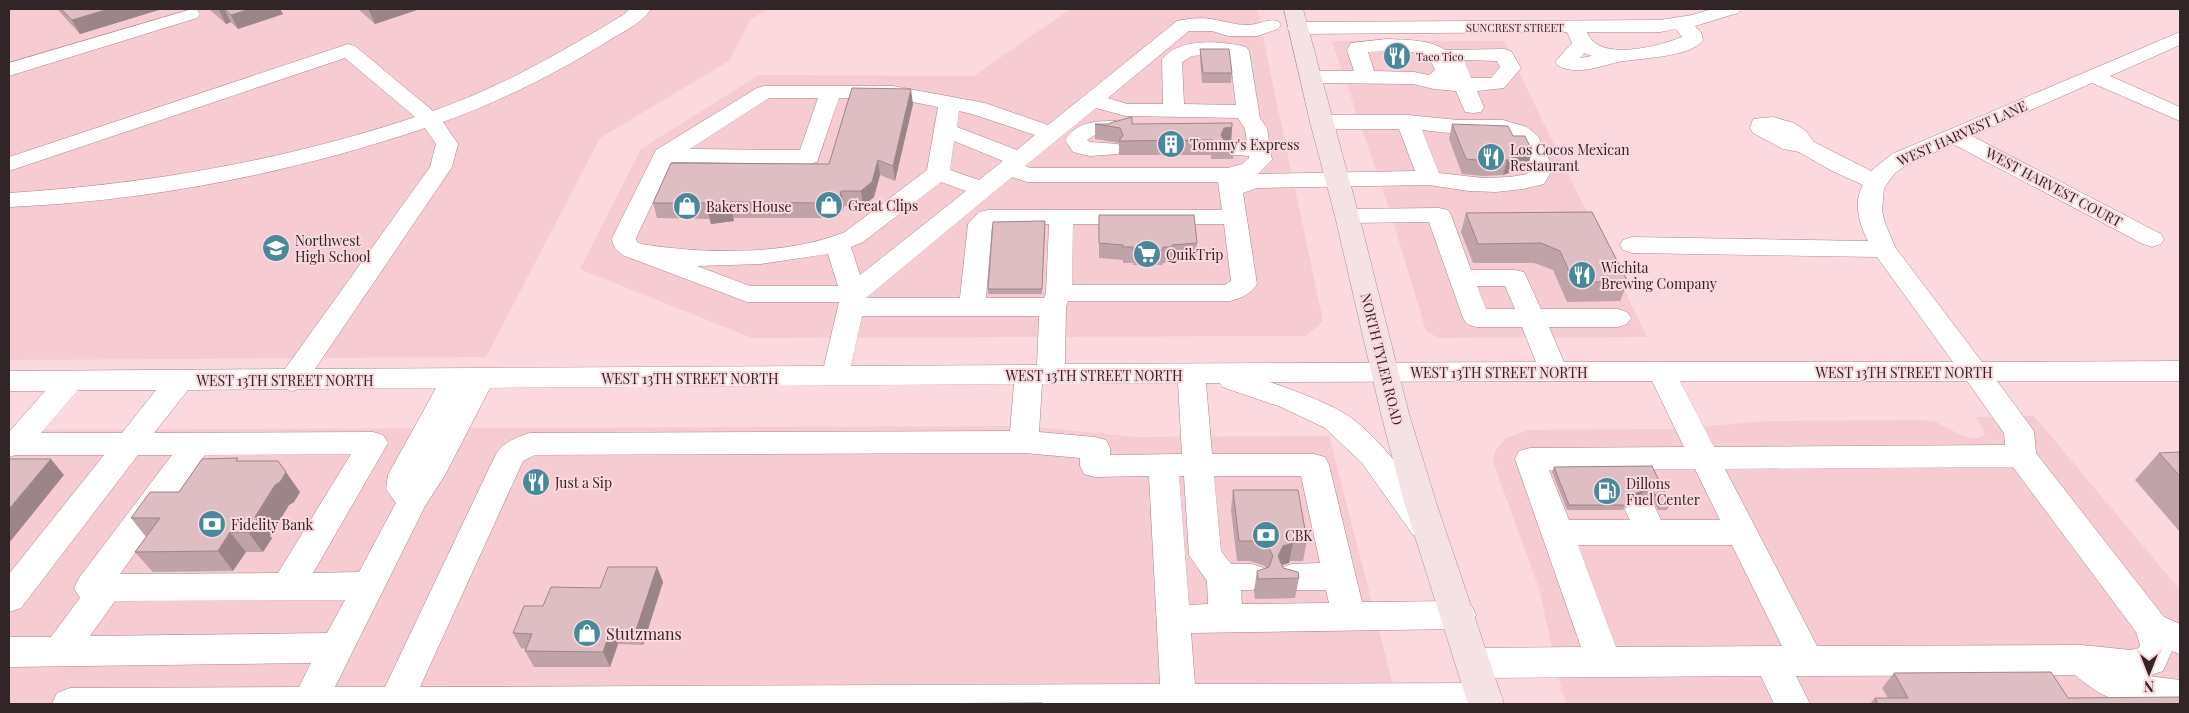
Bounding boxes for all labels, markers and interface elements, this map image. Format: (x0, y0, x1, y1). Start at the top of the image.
street label: SUNCREST STREET (1466, 20, 1564, 35)
restaurant icon: Taco Tico (1382, 41, 1412, 71)
place label: Taco Tico (1416, 49, 1463, 64)
street label: WEST HARVEST LANE (1893, 96, 2030, 171)
building icon: Tommy's Express (1156, 129, 1186, 159)
place label: Tommy's Express (1190, 135, 1299, 154)
place label: Los Cocos Mexican Restaurant (1510, 140, 1630, 175)
restaurant icon: Los Cocos Mexican Restaurant (1476, 142, 1506, 172)
street label: WEST HARVEST COURT (1981, 142, 2126, 231)
shop icon: Great Clips (814, 190, 844, 220)
shop icon: Bakers House (672, 191, 702, 221)
place label: Great Clips (848, 196, 918, 215)
place label: Bakers House (706, 197, 792, 216)
place label: Northwest High School (295, 231, 371, 266)
school or university icon: Northwest High School (261, 233, 291, 263)
supermarket icon: QuikTrip (1132, 239, 1162, 269)
place label: QuikTrip (1166, 245, 1223, 264)
place label: Wichita Brewing Company (1600, 258, 1717, 293)
restaurant icon: Wichita Brewing Company (1567, 260, 1597, 290)
street label: NORTH TYLER ROAD (1356, 291, 1408, 427)
street label: WEST 13TH STREET NORTH (1409, 363, 1588, 382)
street label: WEST 13TH STREET NORTH (1814, 363, 1993, 382)
street label: WEST 13TH STREET NORTH (1004, 366, 1183, 385)
street label: WEST 13TH STREET NORTH (600, 369, 779, 388)
street label: WEST 13TH STREET NORTH (195, 371, 374, 390)
restaurant icon: Just a Sip (521, 467, 551, 497)
place label: Just a Sip (554, 473, 612, 492)
place label: Dillons Fuel Center (1626, 474, 1701, 509)
fuel station icon: Dillons Fuel Center (1592, 476, 1622, 506)
bank icon: Fidelity Bank (197, 509, 227, 539)
place label: Fidelity Bank (231, 515, 314, 534)
bank icon: CBK (1251, 520, 1281, 550)
place label: CBK (1285, 526, 1313, 545)
shop icon: Stutzmans (572, 618, 602, 648)
place label: Stutzmans (606, 623, 682, 644)
north arrow (2124, 648, 2174, 698)
text: N (2144, 677, 2154, 696)

